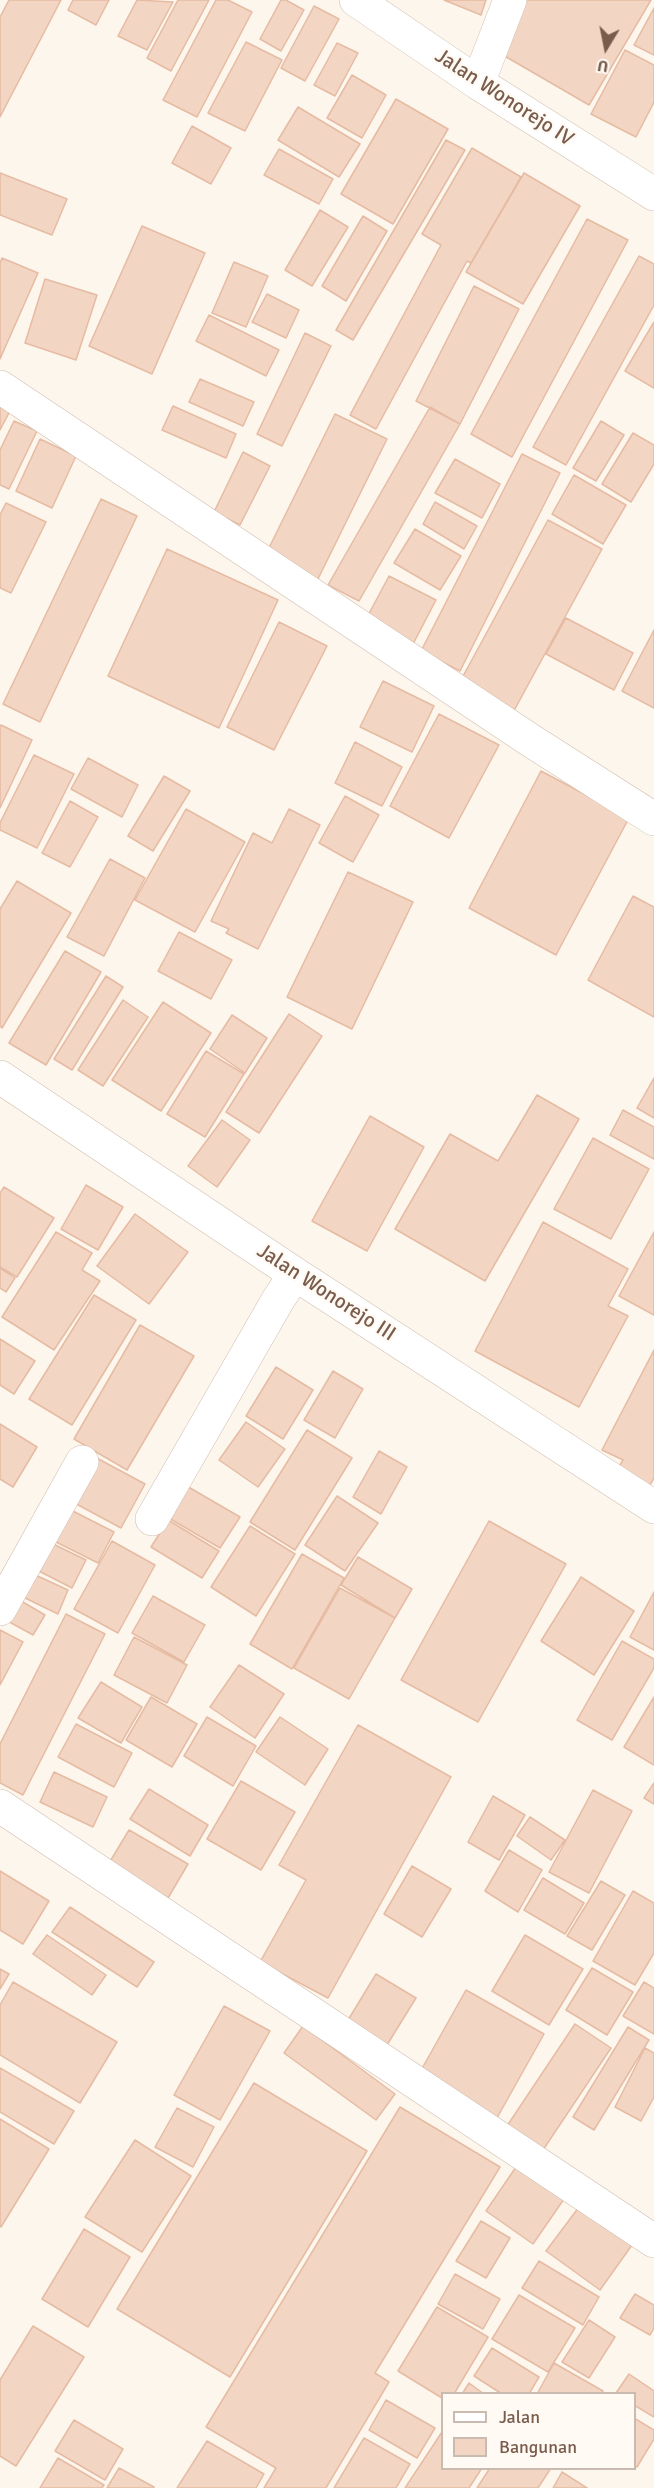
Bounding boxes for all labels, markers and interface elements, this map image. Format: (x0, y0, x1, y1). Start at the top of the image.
north arrow (576, 18, 636, 78)
street label: Jalan Wonorejo IV (430, 44, 578, 152)
text: U (596, 55, 610, 77)
street label: Jalan Wonorejo III (252, 1239, 400, 1347)
legend (441, 2392, 636, 2470)
text: Jalan (499, 2406, 540, 2428)
text: Bangunan (499, 2436, 577, 2458)

